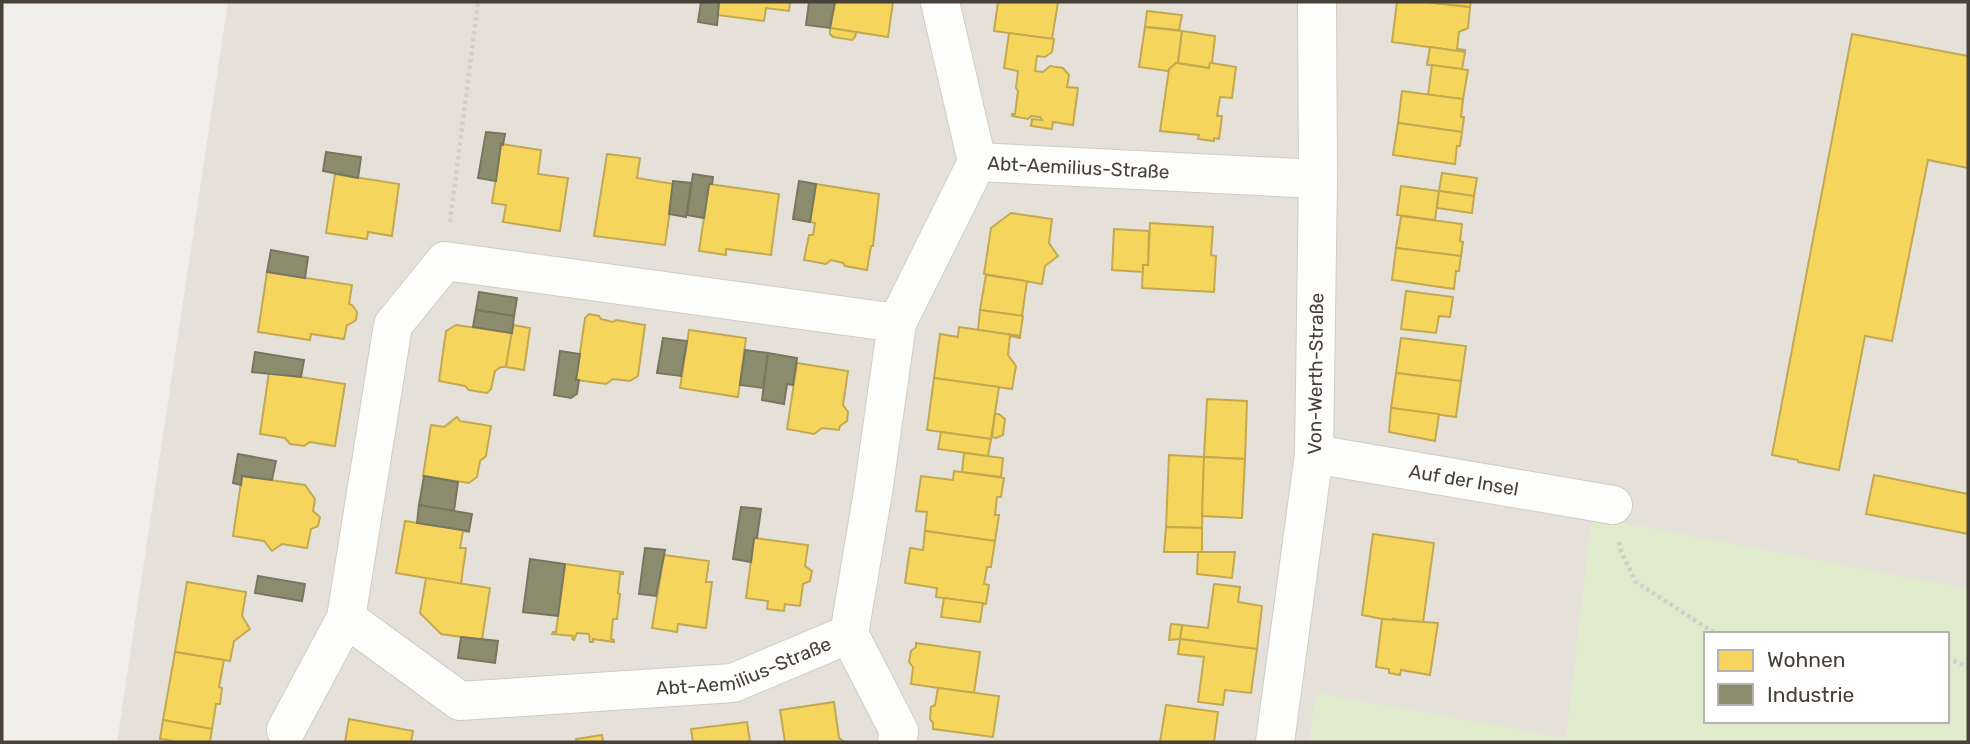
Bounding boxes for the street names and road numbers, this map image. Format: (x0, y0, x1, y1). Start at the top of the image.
street label: Abt-Aemilius-Straße (987, 151, 1170, 183)
street label: Von-Werth-Straße (1302, 292, 1328, 455)
street label: Auf der Insel (1407, 459, 1520, 500)
street label: Abt-Aemilius-Straße (655, 631, 834, 700)

